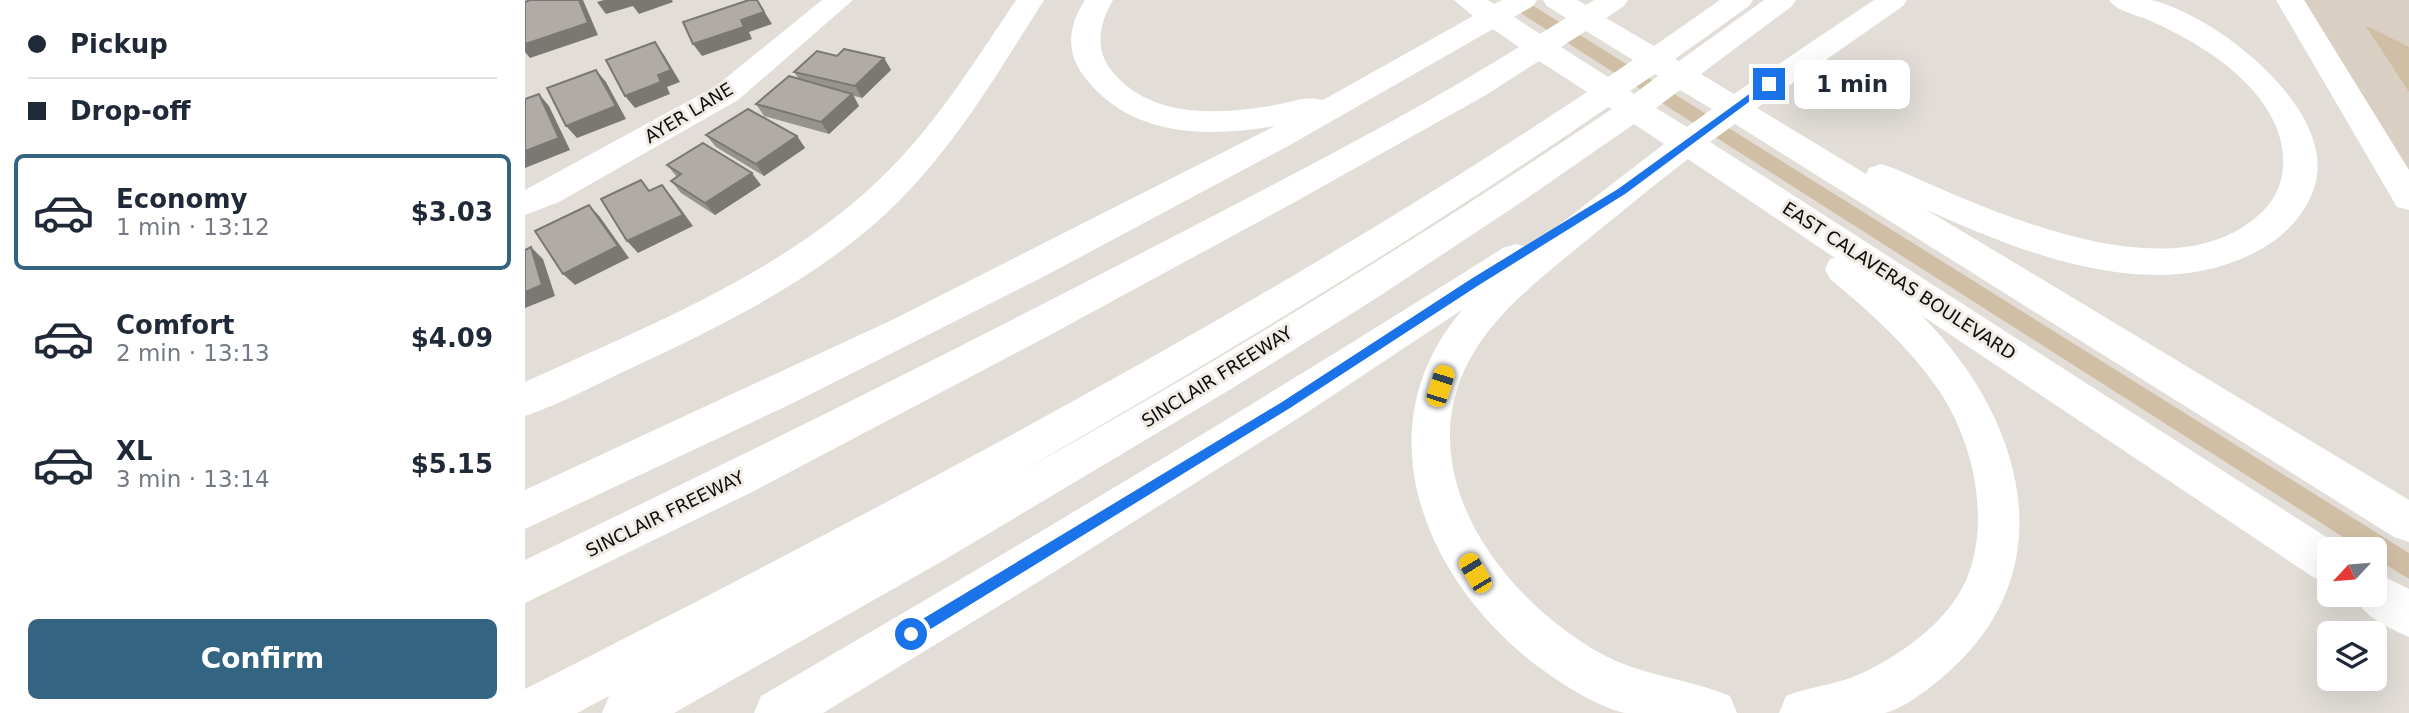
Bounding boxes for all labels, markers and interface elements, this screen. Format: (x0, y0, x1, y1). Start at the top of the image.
text: Pickup (70, 29, 168, 59)
callout: 1 min (1793, 60, 1909, 108)
route end (1753, 68, 1785, 100)
text: 1 min (1816, 71, 1888, 97)
street label: AYER LANE (641, 78, 737, 147)
text: Drop-off (70, 96, 191, 126)
icon: car (32, 181, 95, 244)
text: Economy (116, 184, 247, 214)
text: $3.03 (411, 197, 493, 227)
street label: EAST CALAVERAS BOULEVARD (1779, 197, 2020, 364)
text: 1 min · 13:12 (116, 214, 270, 240)
icon: car (32, 307, 95, 370)
text: Comfort (116, 310, 234, 340)
street label: SINCLAIR FREEWAY (1138, 321, 1297, 431)
text: $4.09 (411, 323, 493, 353)
text: 2 min · 13:13 (116, 340, 270, 366)
car (1424, 363, 1457, 409)
icon: car (32, 433, 95, 496)
text: XL (116, 436, 153, 466)
text: $5.15 (411, 449, 493, 479)
text: 3 min · 13:14 (116, 466, 270, 492)
street label: SINCLAIR FREEWAY (582, 466, 748, 561)
north arrow (2317, 537, 2387, 607)
map controls (2317, 537, 2387, 691)
car (1456, 550, 1495, 596)
route start (895, 618, 927, 650)
button: Confirm (28, 619, 497, 699)
button: layers (2317, 621, 2387, 691)

